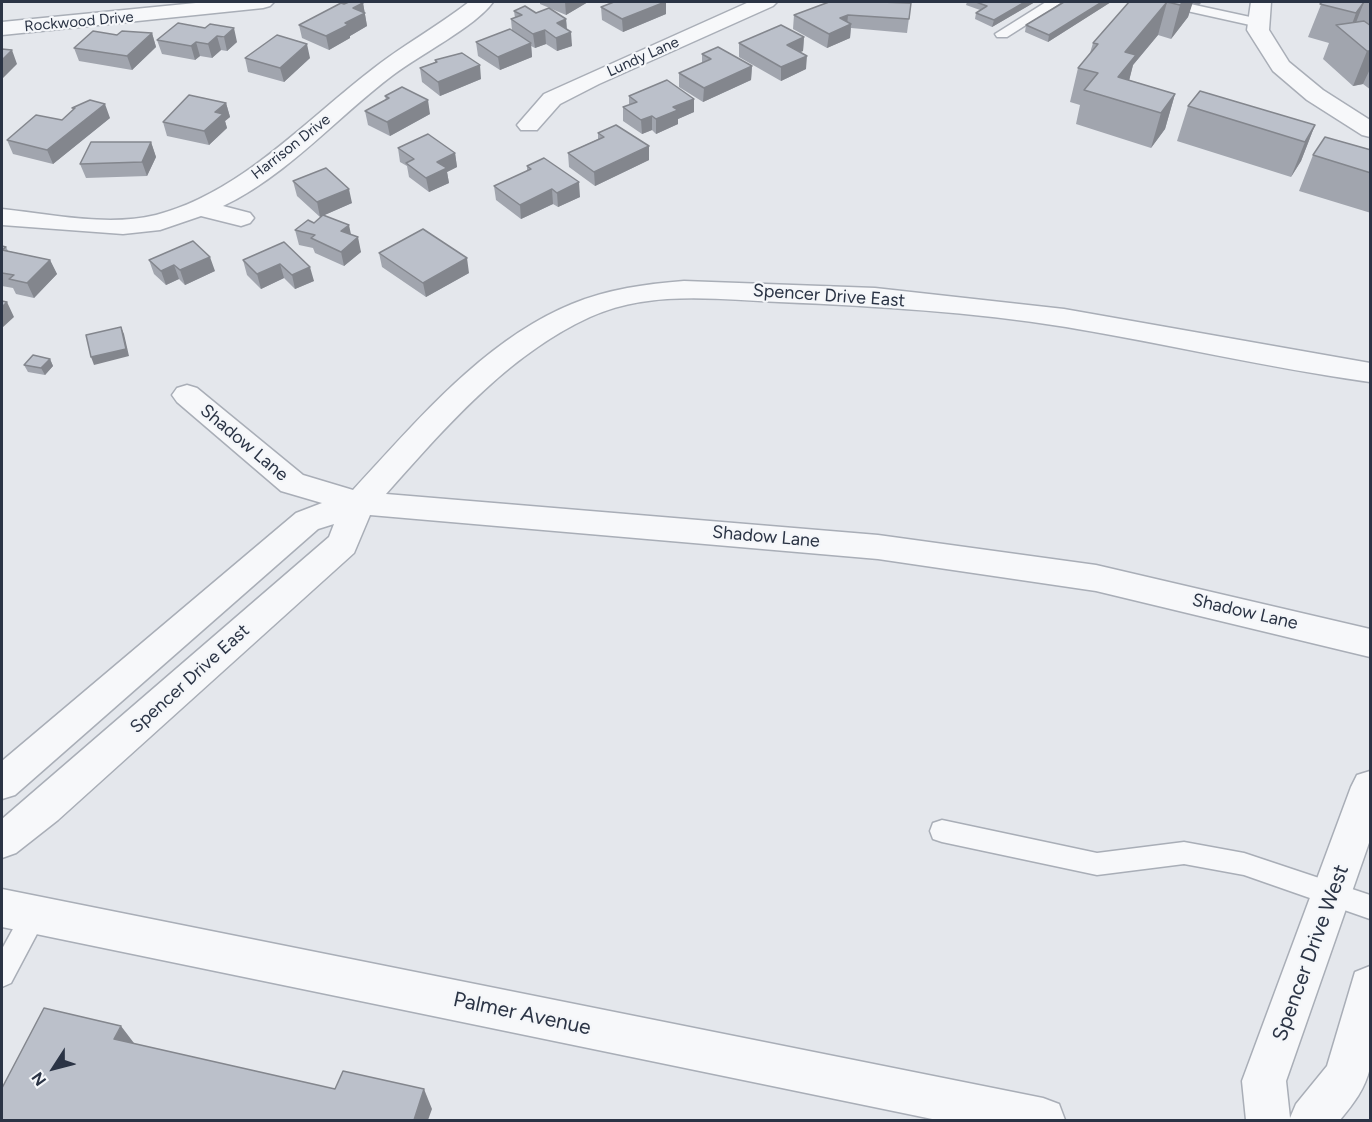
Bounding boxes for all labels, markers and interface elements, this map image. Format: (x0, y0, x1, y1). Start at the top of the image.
street label: Rockwood Drive (24, 8, 134, 36)
street label: Lundy Lane (604, 33, 682, 81)
street label: Harrison Drive (248, 111, 334, 183)
street label: Spencer Drive East (752, 280, 906, 312)
street label: Shadow Lane (196, 400, 292, 486)
street label: Shadow Lane (711, 522, 821, 552)
street label: Shadow Lane (1190, 589, 1300, 635)
street label: Spencer Drive East (126, 620, 254, 738)
street label: Spencer Drive West (1267, 861, 1355, 1045)
street label: Palmer Avenue (451, 987, 593, 1041)
north arrow (24, 1038, 84, 1098)
text: N (28, 1068, 50, 1089)

